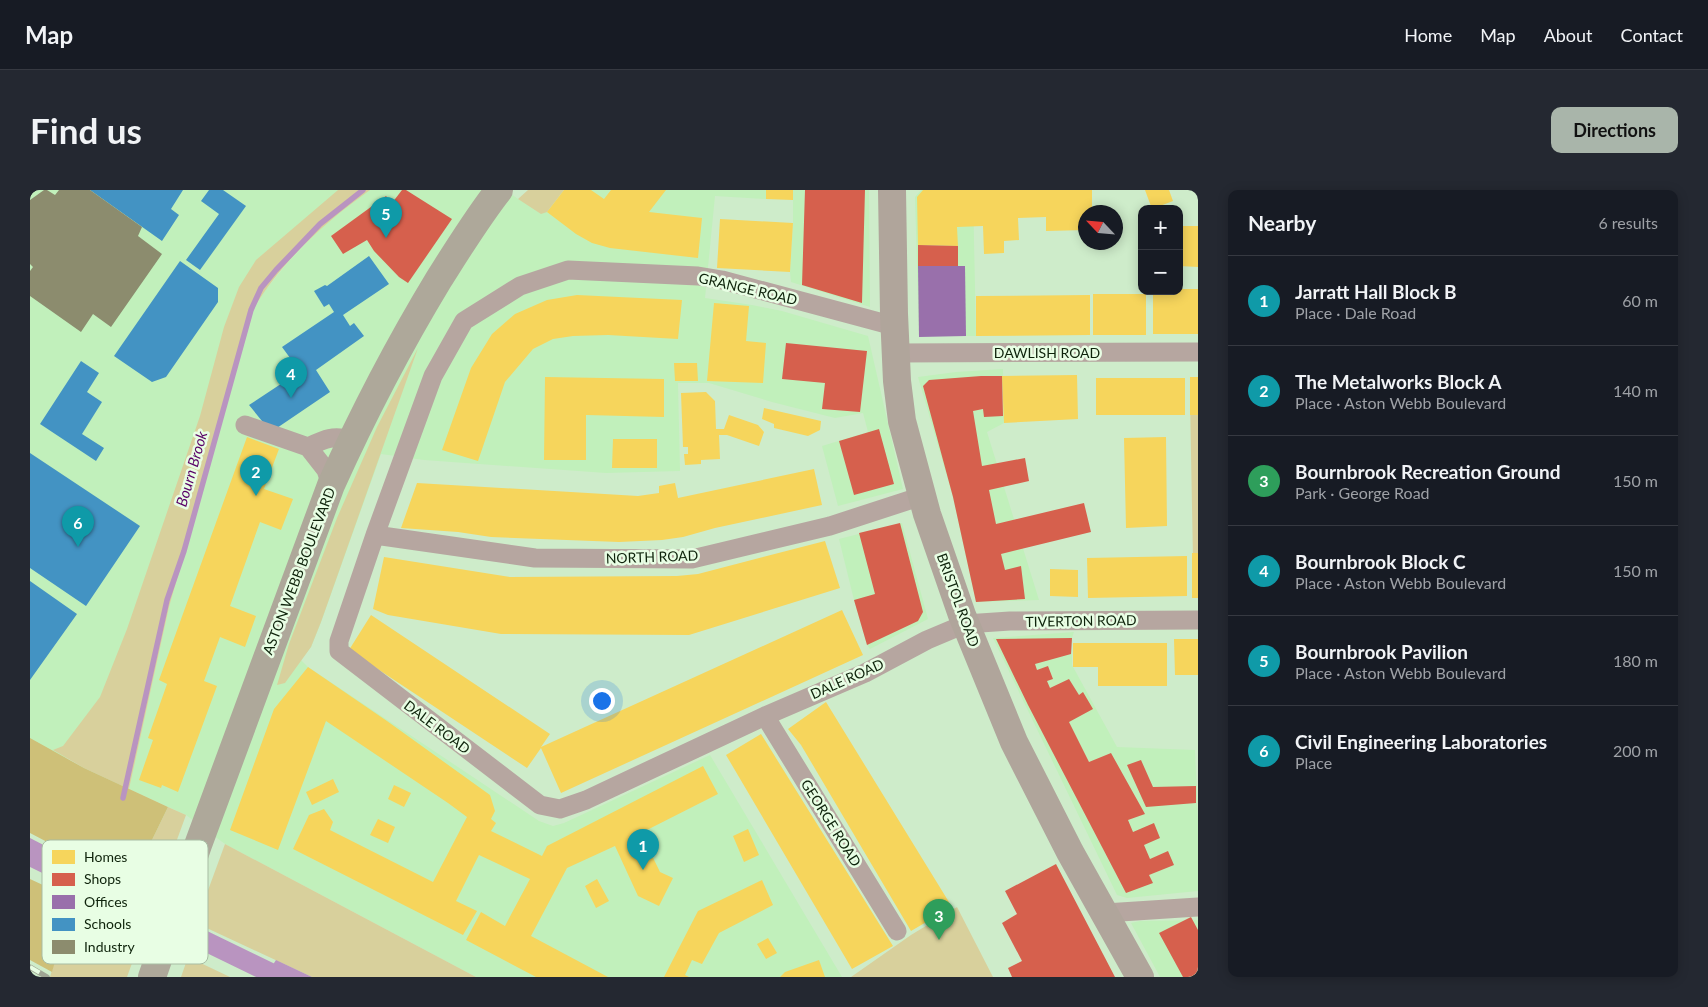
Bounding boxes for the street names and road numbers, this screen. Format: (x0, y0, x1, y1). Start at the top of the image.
street label: GRANGE ROAD (697, 269, 799, 308)
street label: DAWLISH ROAD (994, 344, 1100, 361)
street label: ASTON WEBB BOULEVARD (259, 485, 338, 657)
street label: NORTH ROAD (605, 546, 699, 567)
street label: BRISTOL ROAD (934, 551, 983, 649)
street label: TIVERTON ROAD (1025, 611, 1137, 630)
street label: DALE ROAD (808, 655, 886, 702)
street label: DALE ROAD (401, 696, 474, 757)
street label: GEORGE ROAD (798, 776, 865, 869)

